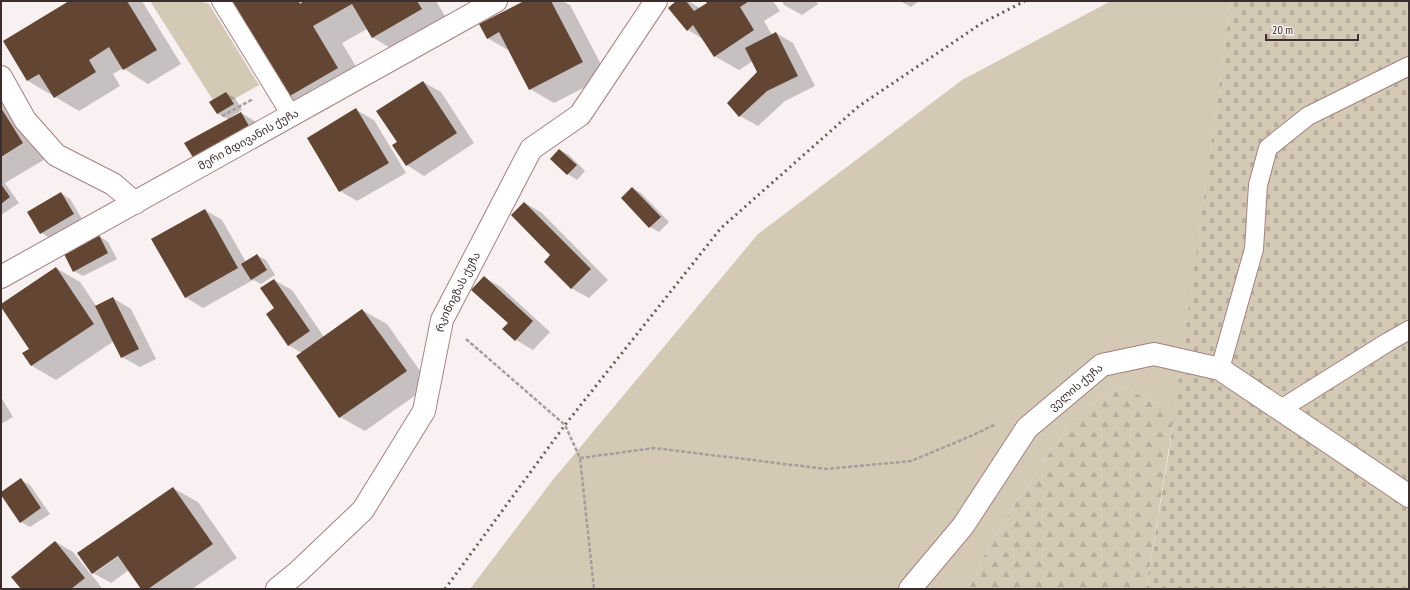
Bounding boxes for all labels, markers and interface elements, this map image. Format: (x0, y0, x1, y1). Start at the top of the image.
scale bar (1266, 16, 1358, 42)
text: 20 m (1272, 22, 1293, 37)
street label: მერი მდივანის ქუჩა (195, 106, 301, 173)
street label: რკინიგზას ქუჩა (433, 249, 483, 333)
street label: ველის ქუჩა (1046, 361, 1105, 414)

